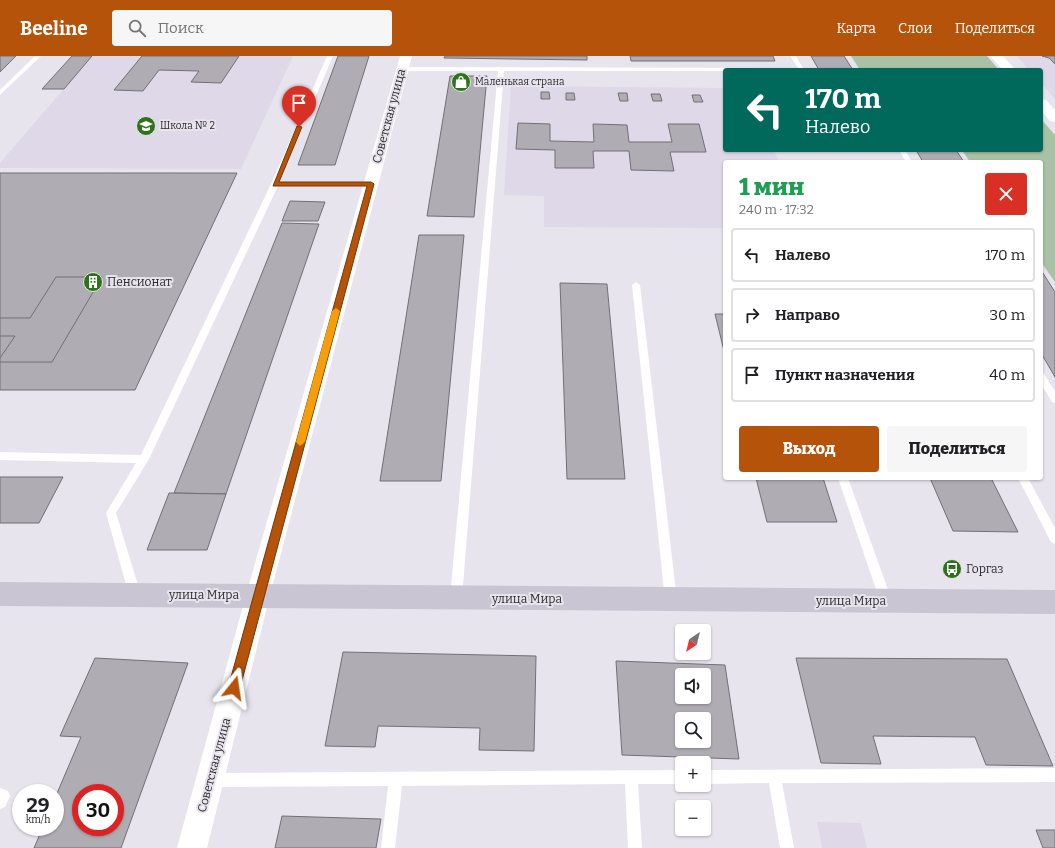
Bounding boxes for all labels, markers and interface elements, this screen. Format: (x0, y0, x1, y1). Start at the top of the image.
search box (112, 10, 392, 46)
text: Beeline (20, 17, 88, 40)
icon: search (126, 17, 148, 39)
text: Поиск (158, 19, 204, 37)
text: Карта (836, 20, 876, 37)
text: Слои (898, 20, 933, 37)
text: Поделиться (955, 20, 1035, 37)
street label: Советская улица (370, 67, 408, 165)
shop icon: Маленькая страна (450, 71, 472, 93)
place label: Маленькая страна (475, 76, 565, 88)
text: 170 m (805, 82, 881, 115)
icon: left (739, 84, 791, 136)
pin (282, 86, 316, 127)
icon: arrive (288, 92, 310, 114)
school or university icon: Школа № 2 (135, 115, 157, 137)
text: Налево (805, 116, 870, 138)
place label: Школа № 2 (160, 120, 215, 132)
text: 1 мин (739, 173, 804, 201)
button: close (985, 173, 1027, 215)
text: 240 m · 17:32 (739, 202, 814, 217)
icon: left (741, 244, 763, 266)
text: Налево (775, 246, 830, 264)
text: 170 m (985, 246, 1025, 264)
building icon: Пенсионат (82, 271, 104, 293)
place label: Пенсионат (107, 275, 172, 289)
icon: right (741, 304, 763, 326)
text: Направо (775, 306, 840, 324)
text: 30 m (990, 306, 1025, 324)
icon: arrive (741, 364, 763, 386)
text: Пункт назначения (775, 366, 915, 384)
text: 40 m (989, 366, 1025, 384)
button: Выход (739, 426, 879, 472)
button: Поделиться (887, 426, 1027, 472)
bus stop icon: Горгаз (941, 558, 963, 580)
place label: Горгаз (966, 562, 1004, 576)
street label: улица Мира (168, 588, 239, 602)
street label: улица Мира (491, 592, 562, 606)
street label: улица Мира (815, 594, 886, 608)
north arrow (675, 624, 711, 660)
map controls (675, 624, 711, 836)
position arrow (213, 667, 255, 709)
button: sound (675, 668, 711, 704)
button: search (675, 712, 711, 748)
street label: Советская улица (195, 716, 233, 814)
button: + (675, 756, 711, 792)
speed limit sign: 30 (72, 784, 124, 836)
text: 29 (26, 793, 50, 817)
button: − (675, 800, 711, 836)
text: km/h (26, 814, 50, 826)

